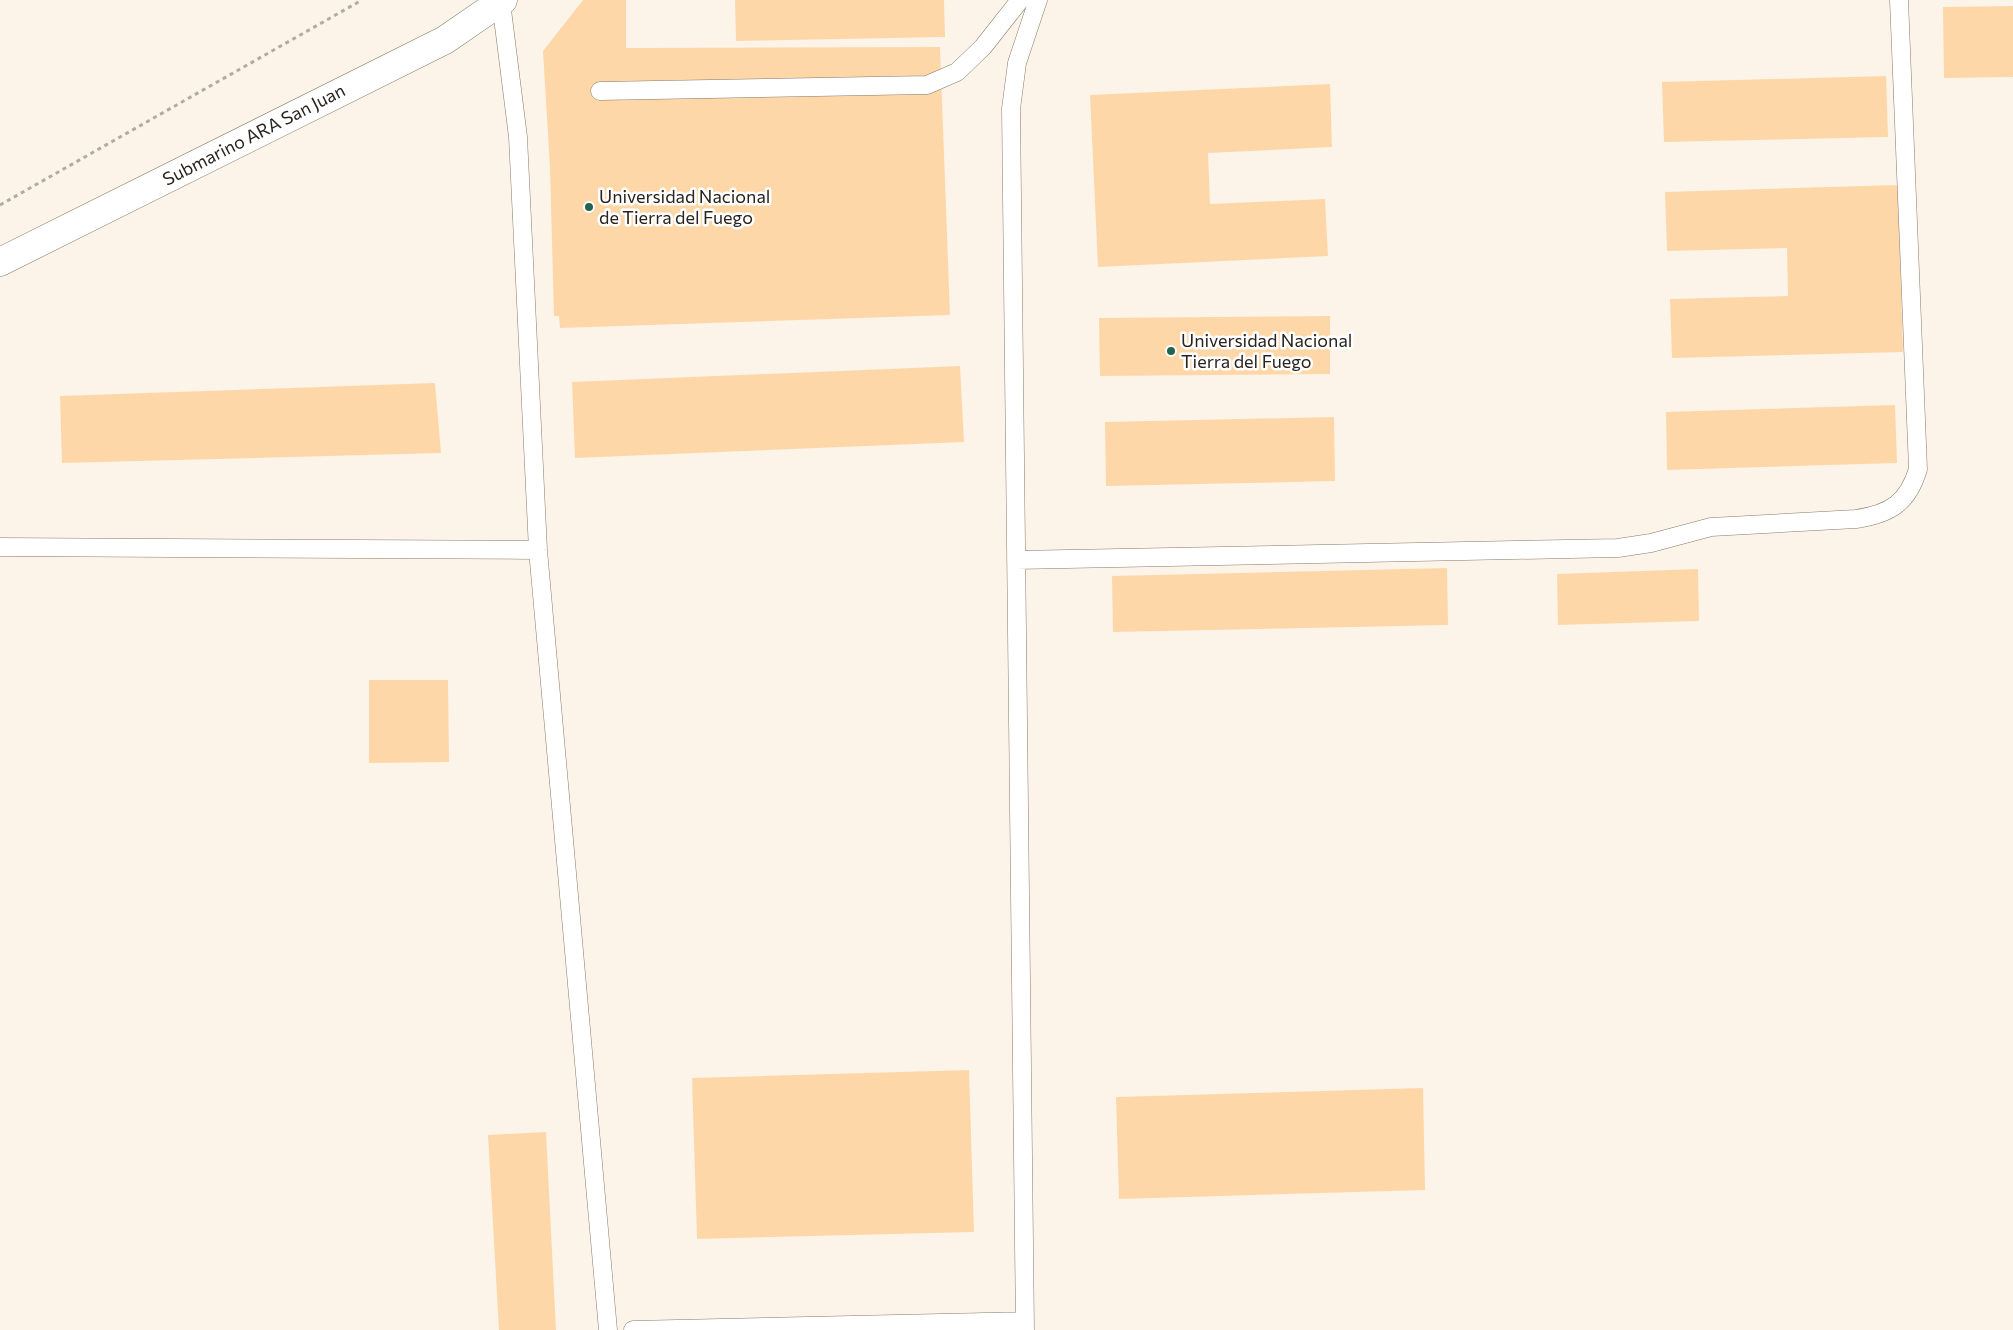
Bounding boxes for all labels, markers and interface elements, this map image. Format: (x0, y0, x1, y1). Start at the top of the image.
street label: Submarino ARA San Juan (159, 78, 348, 190)
place label: Universidad Nacional de Tierra del Fuego (599, 185, 770, 228)
marker: Universidad Nacional de Tierra del Fuego (583, 201, 595, 213)
place label: Universidad Nacional Tierra del Fuego (1181, 329, 1352, 372)
marker: Universidad Nacional Tierra del Fuego (1165, 345, 1177, 357)

